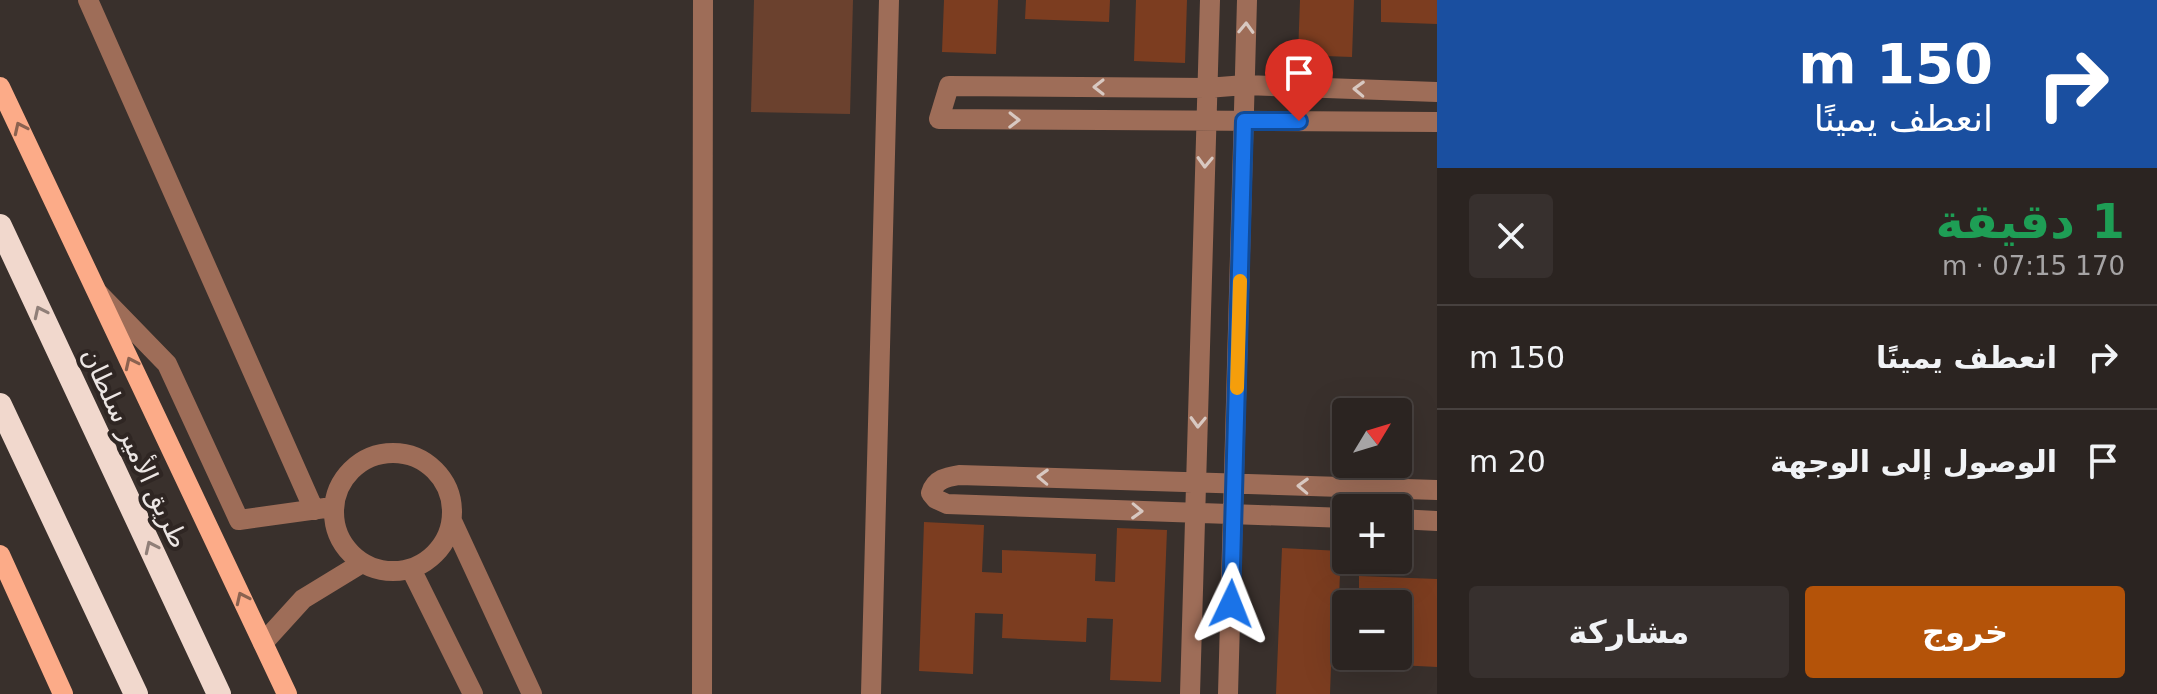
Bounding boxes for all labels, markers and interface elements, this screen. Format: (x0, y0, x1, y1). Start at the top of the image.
one-way arrow (1238, 21, 1255, 34)
text: 150 m (1798, 31, 1993, 96)
icon: right (2021, 32, 2125, 136)
pin (1265, 39, 1333, 121)
icon: arrive (1277, 51, 1321, 95)
one-way arrow (1092, 78, 1105, 96)
one-way arrow (1352, 81, 1365, 98)
text: انعطف يمينًا (1814, 98, 1993, 139)
one-way arrow (1008, 111, 1021, 129)
one-way arrow (14, 122, 30, 136)
one-way arrow (1197, 156, 1214, 169)
text: 1 دقيقة (1936, 193, 2125, 249)
button: close (1469, 194, 1553, 278)
text: 170 m · 07:15 (1942, 251, 2125, 281)
one-way arrow (34, 306, 50, 320)
icon: right (2081, 335, 2125, 379)
text: 150 m (1469, 340, 1565, 375)
text: انعطف يمينًا (1876, 340, 2057, 375)
street label: طريق الأمير سلطان (75, 342, 196, 553)
one-way arrow (125, 357, 141, 371)
north arrow (1332, 398, 1412, 478)
map controls (1332, 398, 1412, 670)
one-way arrow (1189, 416, 1206, 429)
icon: arrive (2081, 439, 2125, 483)
text: 20 m (1469, 444, 1546, 479)
text: الوصول إلى الوجهة (1770, 444, 2057, 479)
one-way arrow (1036, 469, 1049, 486)
one-way arrow (1296, 477, 1309, 494)
button: + (1332, 494, 1412, 574)
one-way arrow (1131, 502, 1144, 519)
one-way arrow (145, 541, 161, 556)
position arrow (1189, 562, 1273, 646)
button: مشاركة (1469, 586, 1789, 678)
button: خروج (1805, 586, 2125, 678)
button: − (1332, 590, 1412, 670)
one-way arrow (236, 592, 252, 607)

